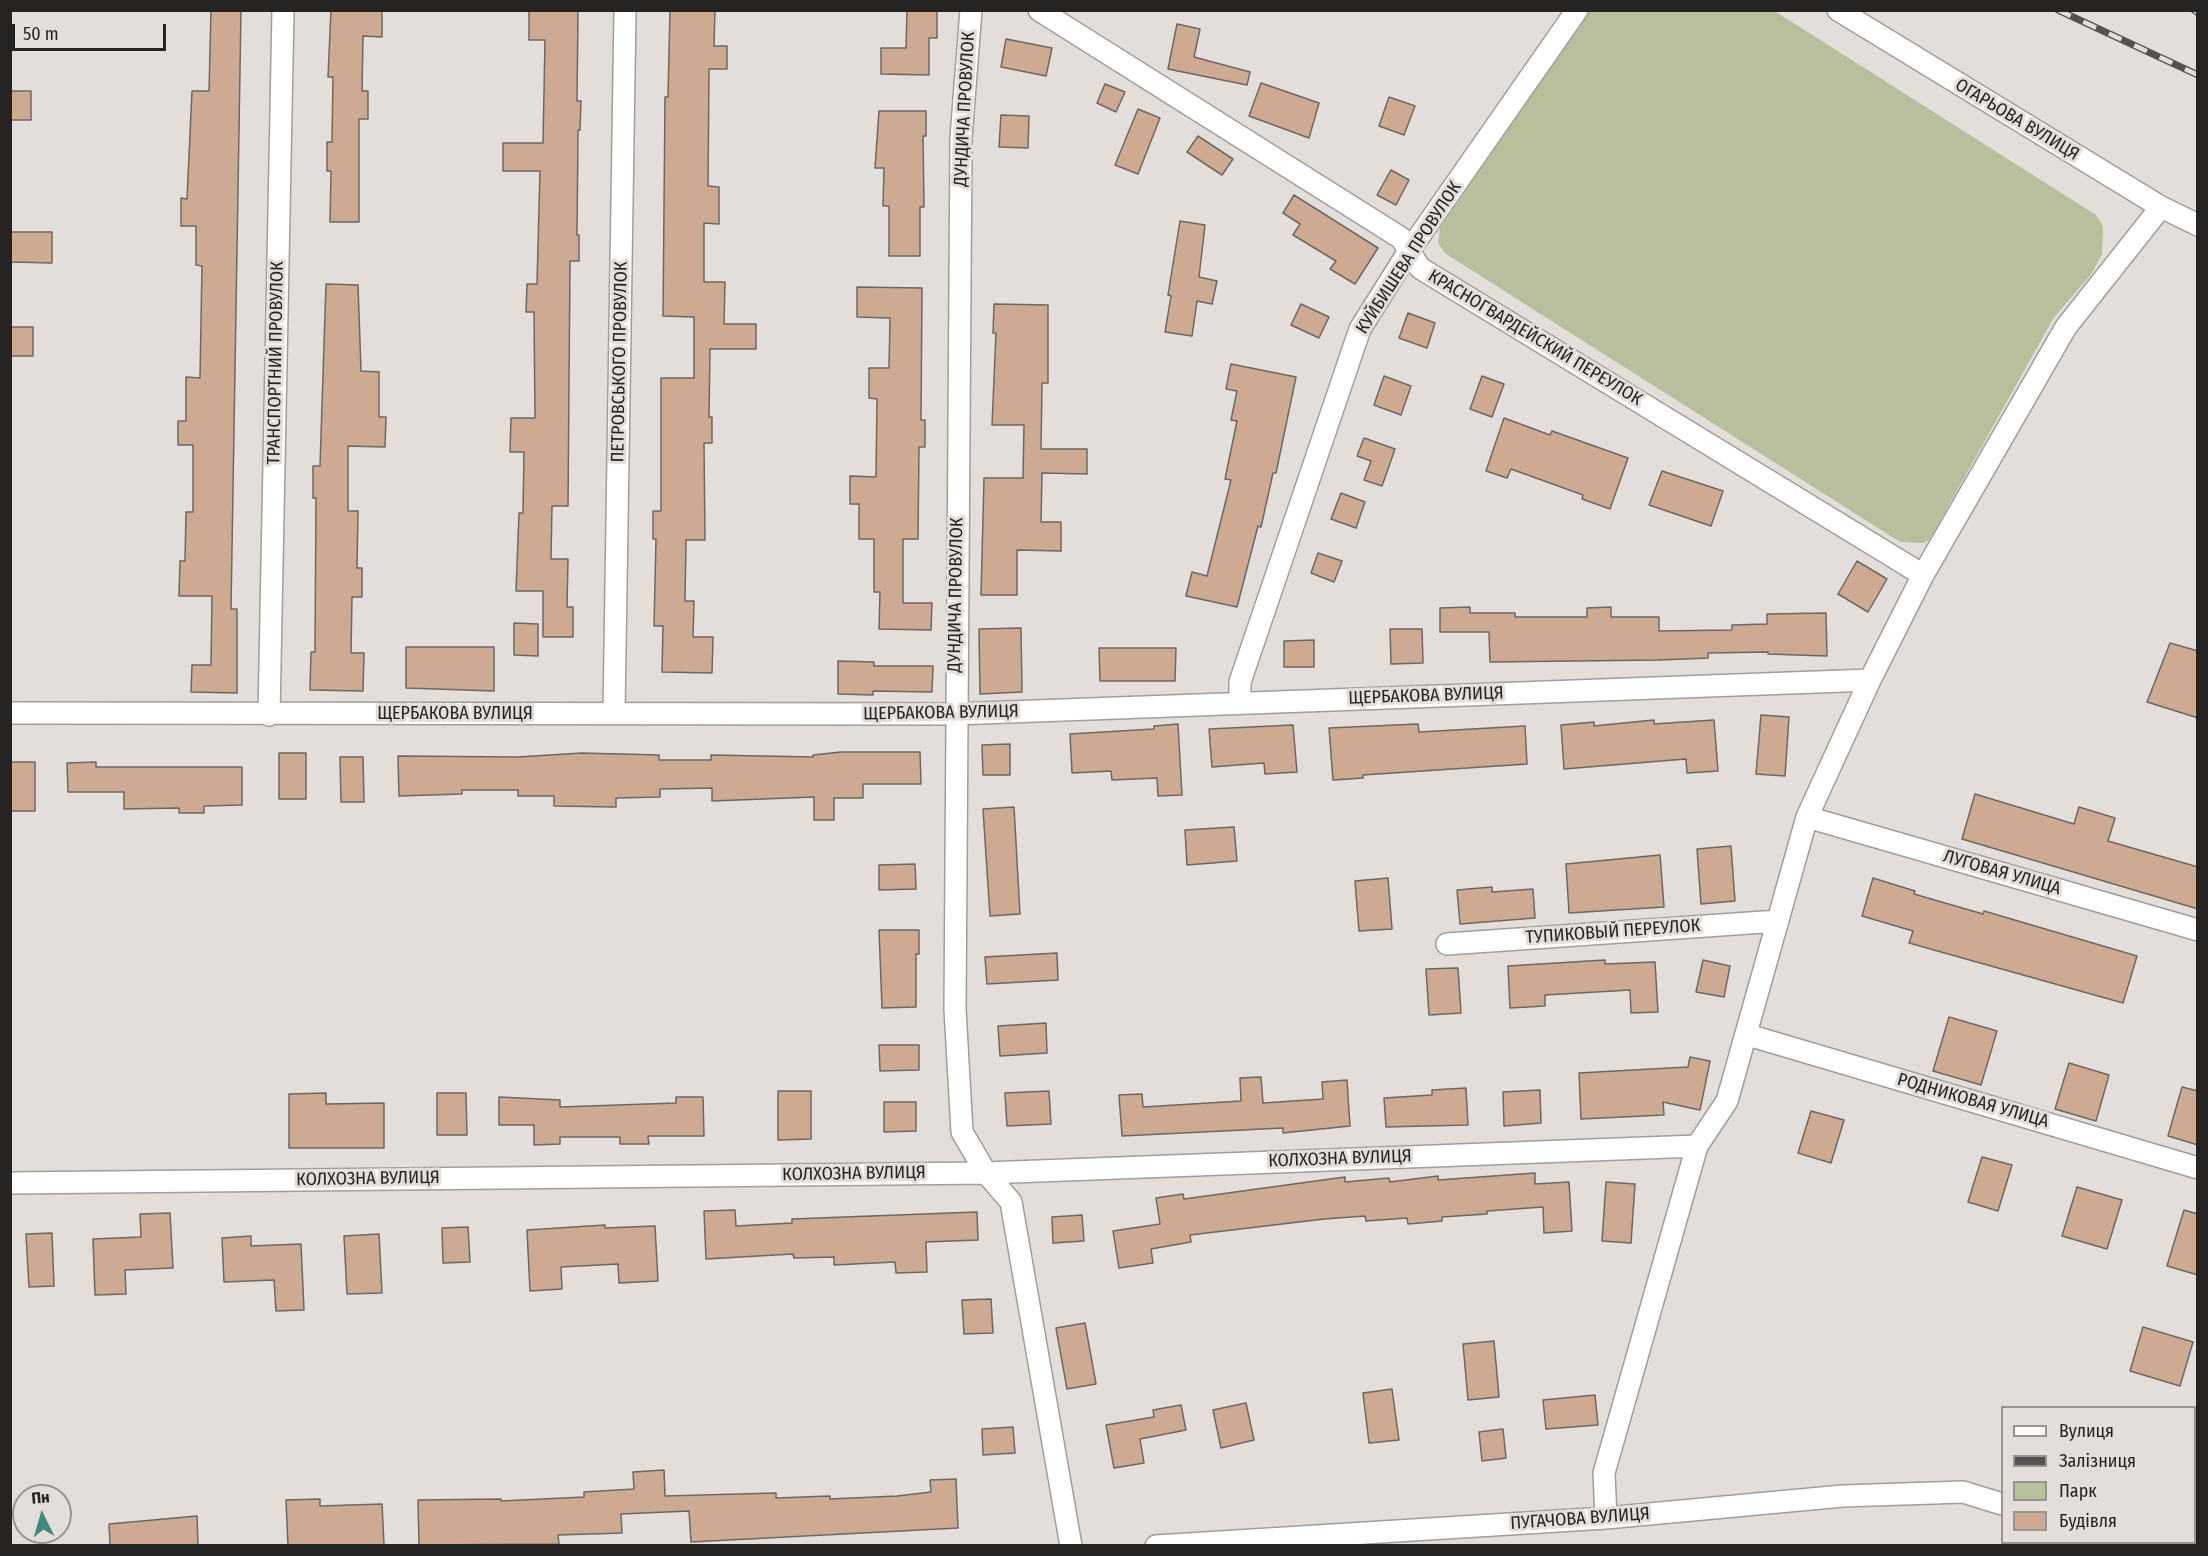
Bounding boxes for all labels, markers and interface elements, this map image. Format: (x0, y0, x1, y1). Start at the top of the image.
scale bar (15, 12, 170, 50)
text: 50 m (23, 23, 59, 45)
street label: ДУНДИЧА ПРОВУЛОК (950, 31, 980, 187)
street label: ОГАРЬОВА ВУЛИЦЯ (1951, 74, 2083, 166)
street label: КУЙБИШЕВА ПРОВУЛОК (1352, 178, 1466, 338)
street label: ТРАНСПОРТНИЙ ПРОВУЛОК (263, 261, 289, 465)
street label: ПЕТРОВСЬКОГО ПРОВУЛОК (607, 261, 633, 463)
street label: КРАСНОГВАРДЕЙСКИЙ ПЕРЕУЛОК (1424, 265, 1646, 411)
street label: ДУНДИЧА ПРОВУЛОК (944, 517, 968, 673)
street label: ЩЕРБАКОВА ВУЛИЦЯ (1348, 682, 1504, 710)
street label: ЩЕРБАКОВА ВУЛИЦЯ (863, 701, 1019, 725)
street label: ЩЕРБАКОВА ВУЛИЦЯ (377, 703, 533, 725)
street label: ЛУГОВАЯ УЛИЦА (1941, 846, 2063, 900)
street label: ТУПИКОВЫЙ ПЕРЕУЛОК (1525, 915, 1701, 949)
street label: РОДНИКОВАЯ УЛИЦА (1895, 1069, 2051, 1133)
street label: КОЛХОЗНА ВУЛИЦЯ (1268, 1146, 1412, 1172)
street label: КОЛХОЗНА ВУЛИЦЯ (782, 1162, 926, 1186)
street label: КОЛХОЗНА ВУЛИЦЯ (296, 1167, 440, 1191)
legend (2001, 1406, 2196, 1544)
text: Вулиця (2059, 1420, 2114, 1442)
text: Залізниця (2059, 1450, 2136, 1472)
text: Парк (2059, 1480, 2097, 1502)
north arrow (12, 1484, 72, 1544)
text: Пн (31, 1487, 50, 1508)
street label: ПУГАЧОВА ВУЛИЦЯ (1510, 1503, 1650, 1535)
text: Будівля (2059, 1510, 2117, 1532)

